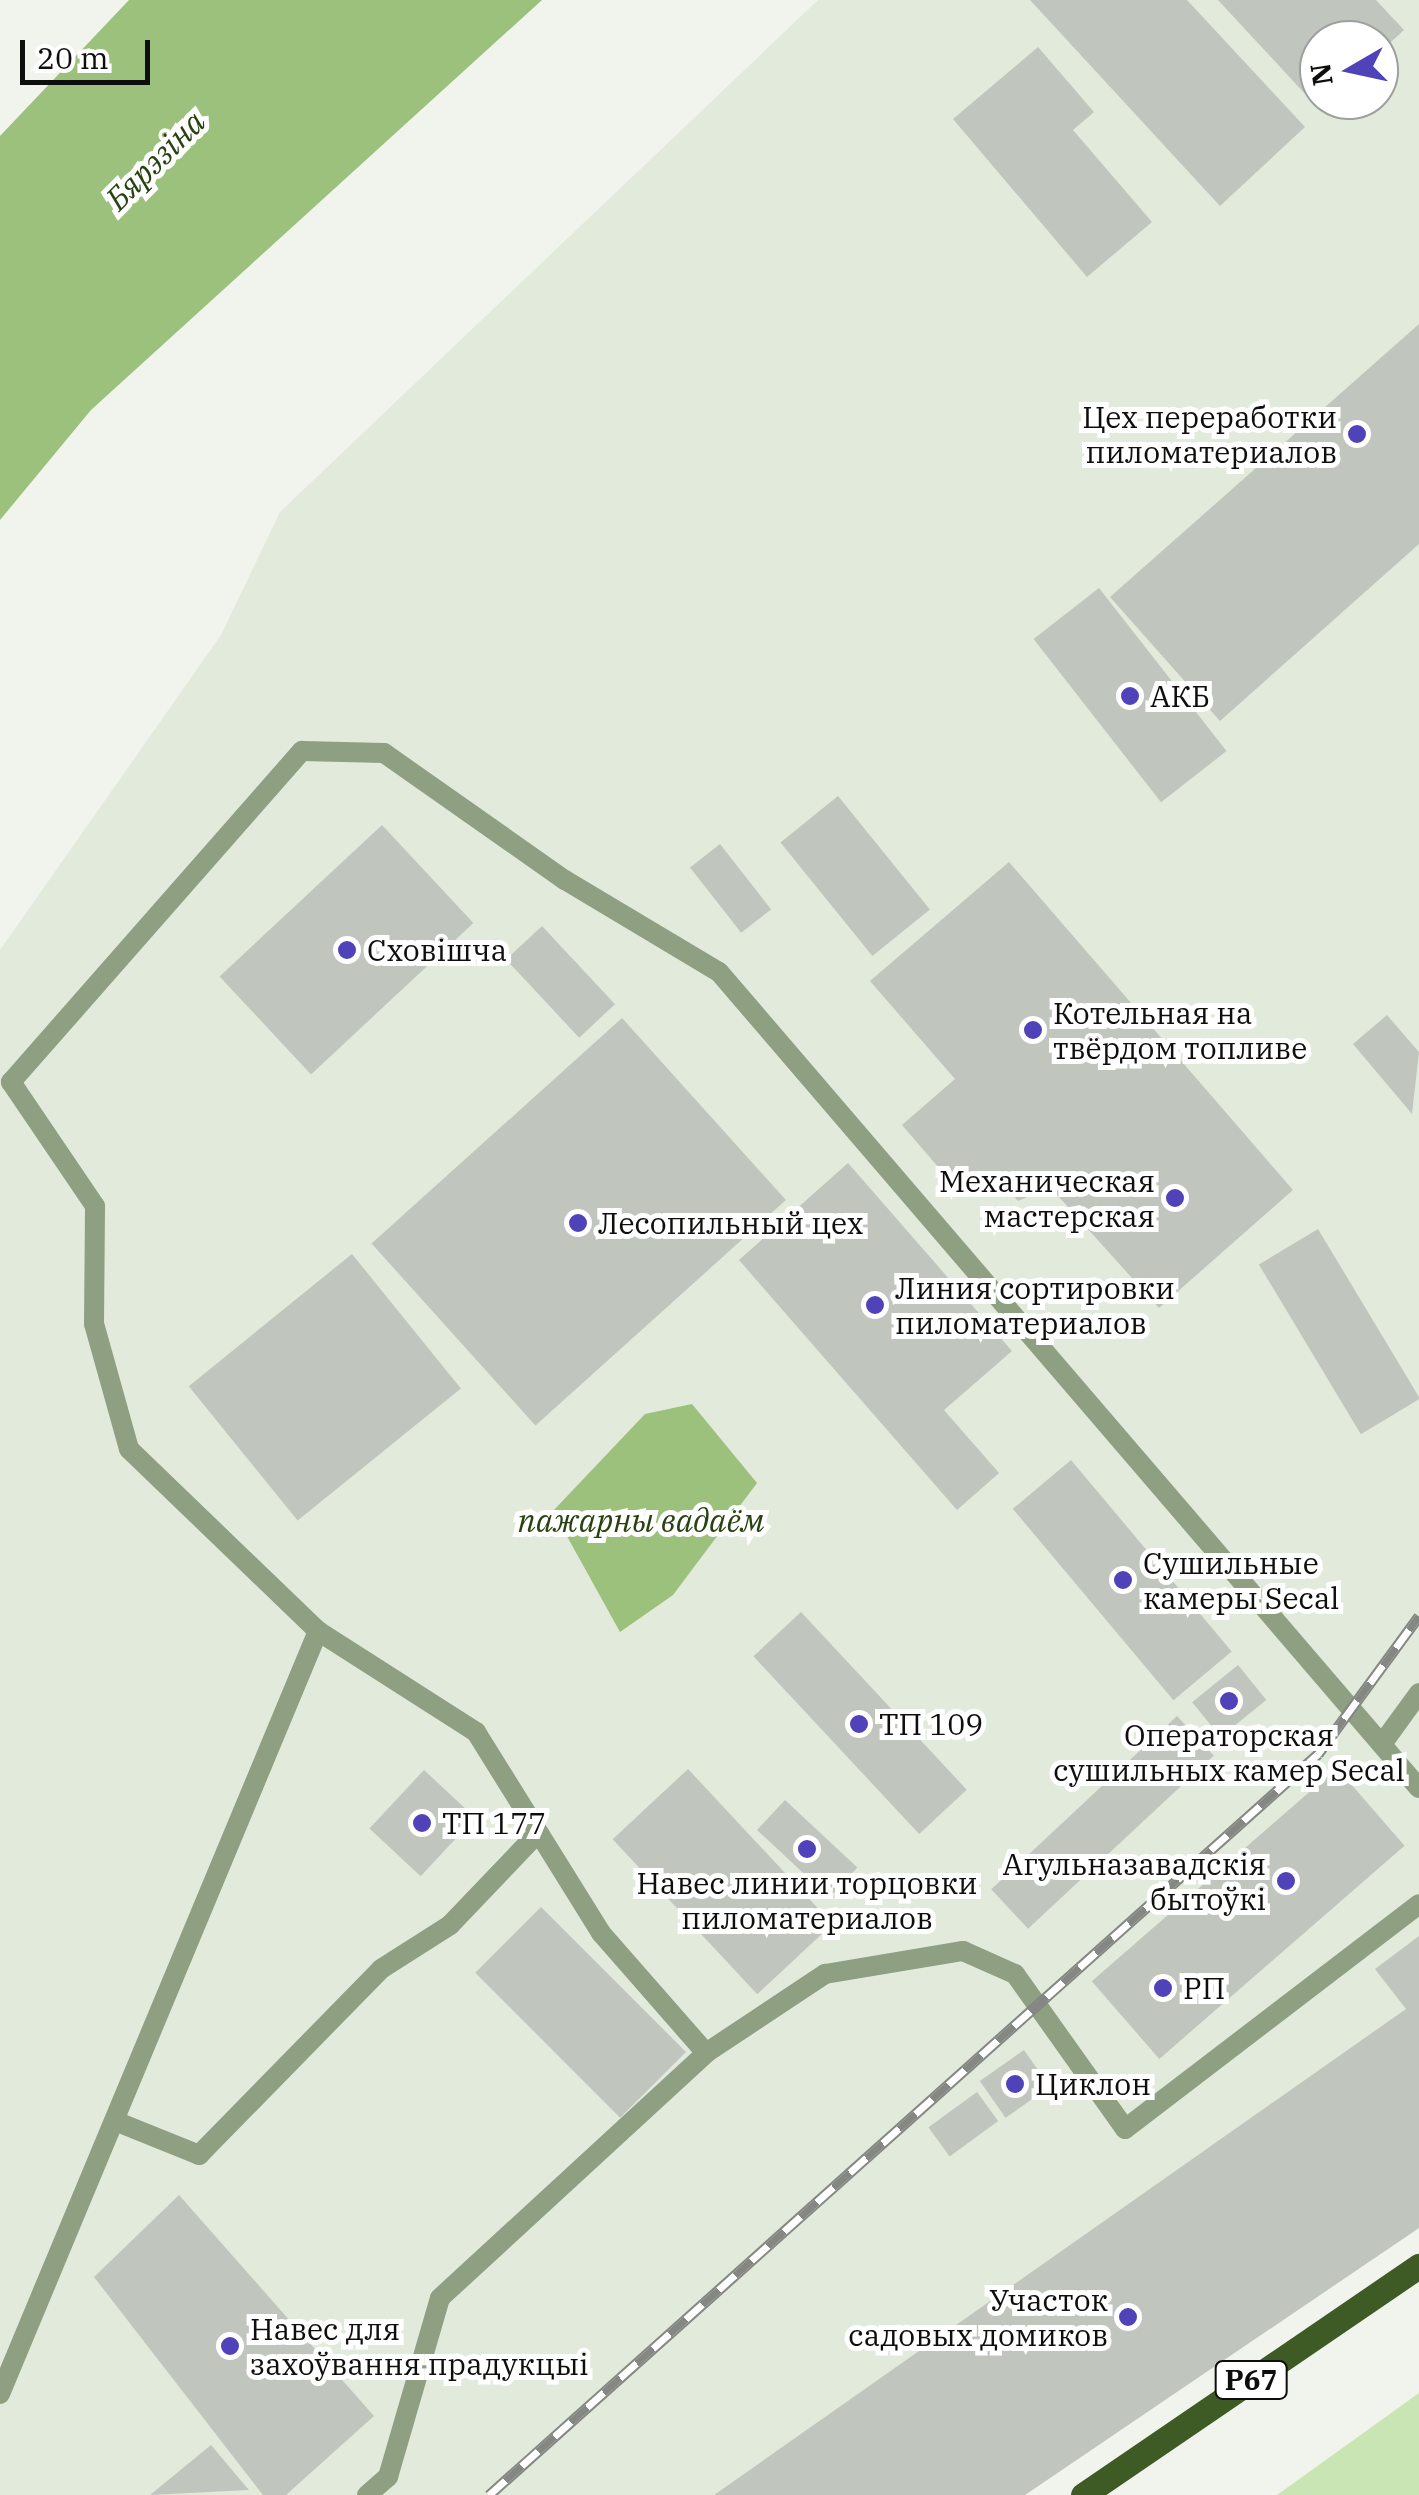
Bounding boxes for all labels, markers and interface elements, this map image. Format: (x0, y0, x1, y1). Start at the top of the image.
scale bar (25, 20, 155, 82)
north arrow (1299, 20, 1399, 120)
text: 20 m (37, 38, 109, 77)
text: N (1301, 61, 1341, 88)
water label: Бярэзіна (97, 102, 213, 218)
place label: Цех переработки пиломатериалов (1082, 399, 1337, 470)
marker: Цех переработки пиломатериалов (1346, 423, 1368, 445)
place label: АКБ (1150, 678, 1210, 714)
marker: АКБ (1119, 685, 1141, 707)
place label: Сховішча (367, 932, 507, 968)
marker: Сховішча (336, 939, 358, 961)
place label: Котельная на твёрдом топливе (1053, 995, 1307, 1066)
marker: Котельная на твёрдом топливе (1022, 1019, 1044, 1041)
place label: Механическая мастерская (939, 1163, 1155, 1234)
marker: Механическая мастерская (1164, 1187, 1186, 1209)
place label: Лесопильный цех (598, 1205, 863, 1241)
marker: Лесопильный цех (567, 1212, 589, 1234)
place label: Линия сортировки пиломатериалов (895, 1270, 1175, 1340)
marker: Линия сортировки пиломатериалов (864, 1294, 886, 1316)
water label: пажарны вадаём (517, 1501, 765, 1539)
place label: Сушильные камеры Secal (1143, 1545, 1339, 1616)
marker: Сушильные камеры Secal (1112, 1569, 1134, 1591)
marker: Операторская сушильных камер Secal (1218, 1690, 1240, 1712)
place label: ТП 109 (879, 1706, 983, 1742)
marker: ТП 109 (848, 1713, 870, 1735)
place label: Операторская сушильных камер Secal (1053, 1717, 1405, 1788)
place label: ТП 177 (442, 1805, 546, 1841)
marker: ТП 177 (411, 1812, 433, 1834)
marker: Навес линии торцовки пиломатериалов (796, 1838, 818, 1860)
place label: Агульназавадскія бытоўкі (1003, 1846, 1266, 1916)
place label: Навес линии торцовки пиломатериалов (636, 1865, 978, 1936)
marker: Агульназавадскія бытоўкі (1275, 1870, 1297, 1892)
place label: РП (1183, 1970, 1225, 2006)
marker: РП (1152, 1977, 1174, 1999)
place label: Циклон (1035, 2066, 1151, 2102)
marker: Циклон (1004, 2073, 1026, 2095)
place label: Участок садовых домиков (848, 2282, 1108, 2352)
marker: Участок садовых домиков (1117, 2306, 1139, 2328)
place label: Навес для захоўвання прадукцыі (250, 2311, 588, 2382)
marker: Навес для захоўвання прадукцыі (219, 2335, 241, 2357)
road number: Р67 (1214, 2357, 1288, 2403)

